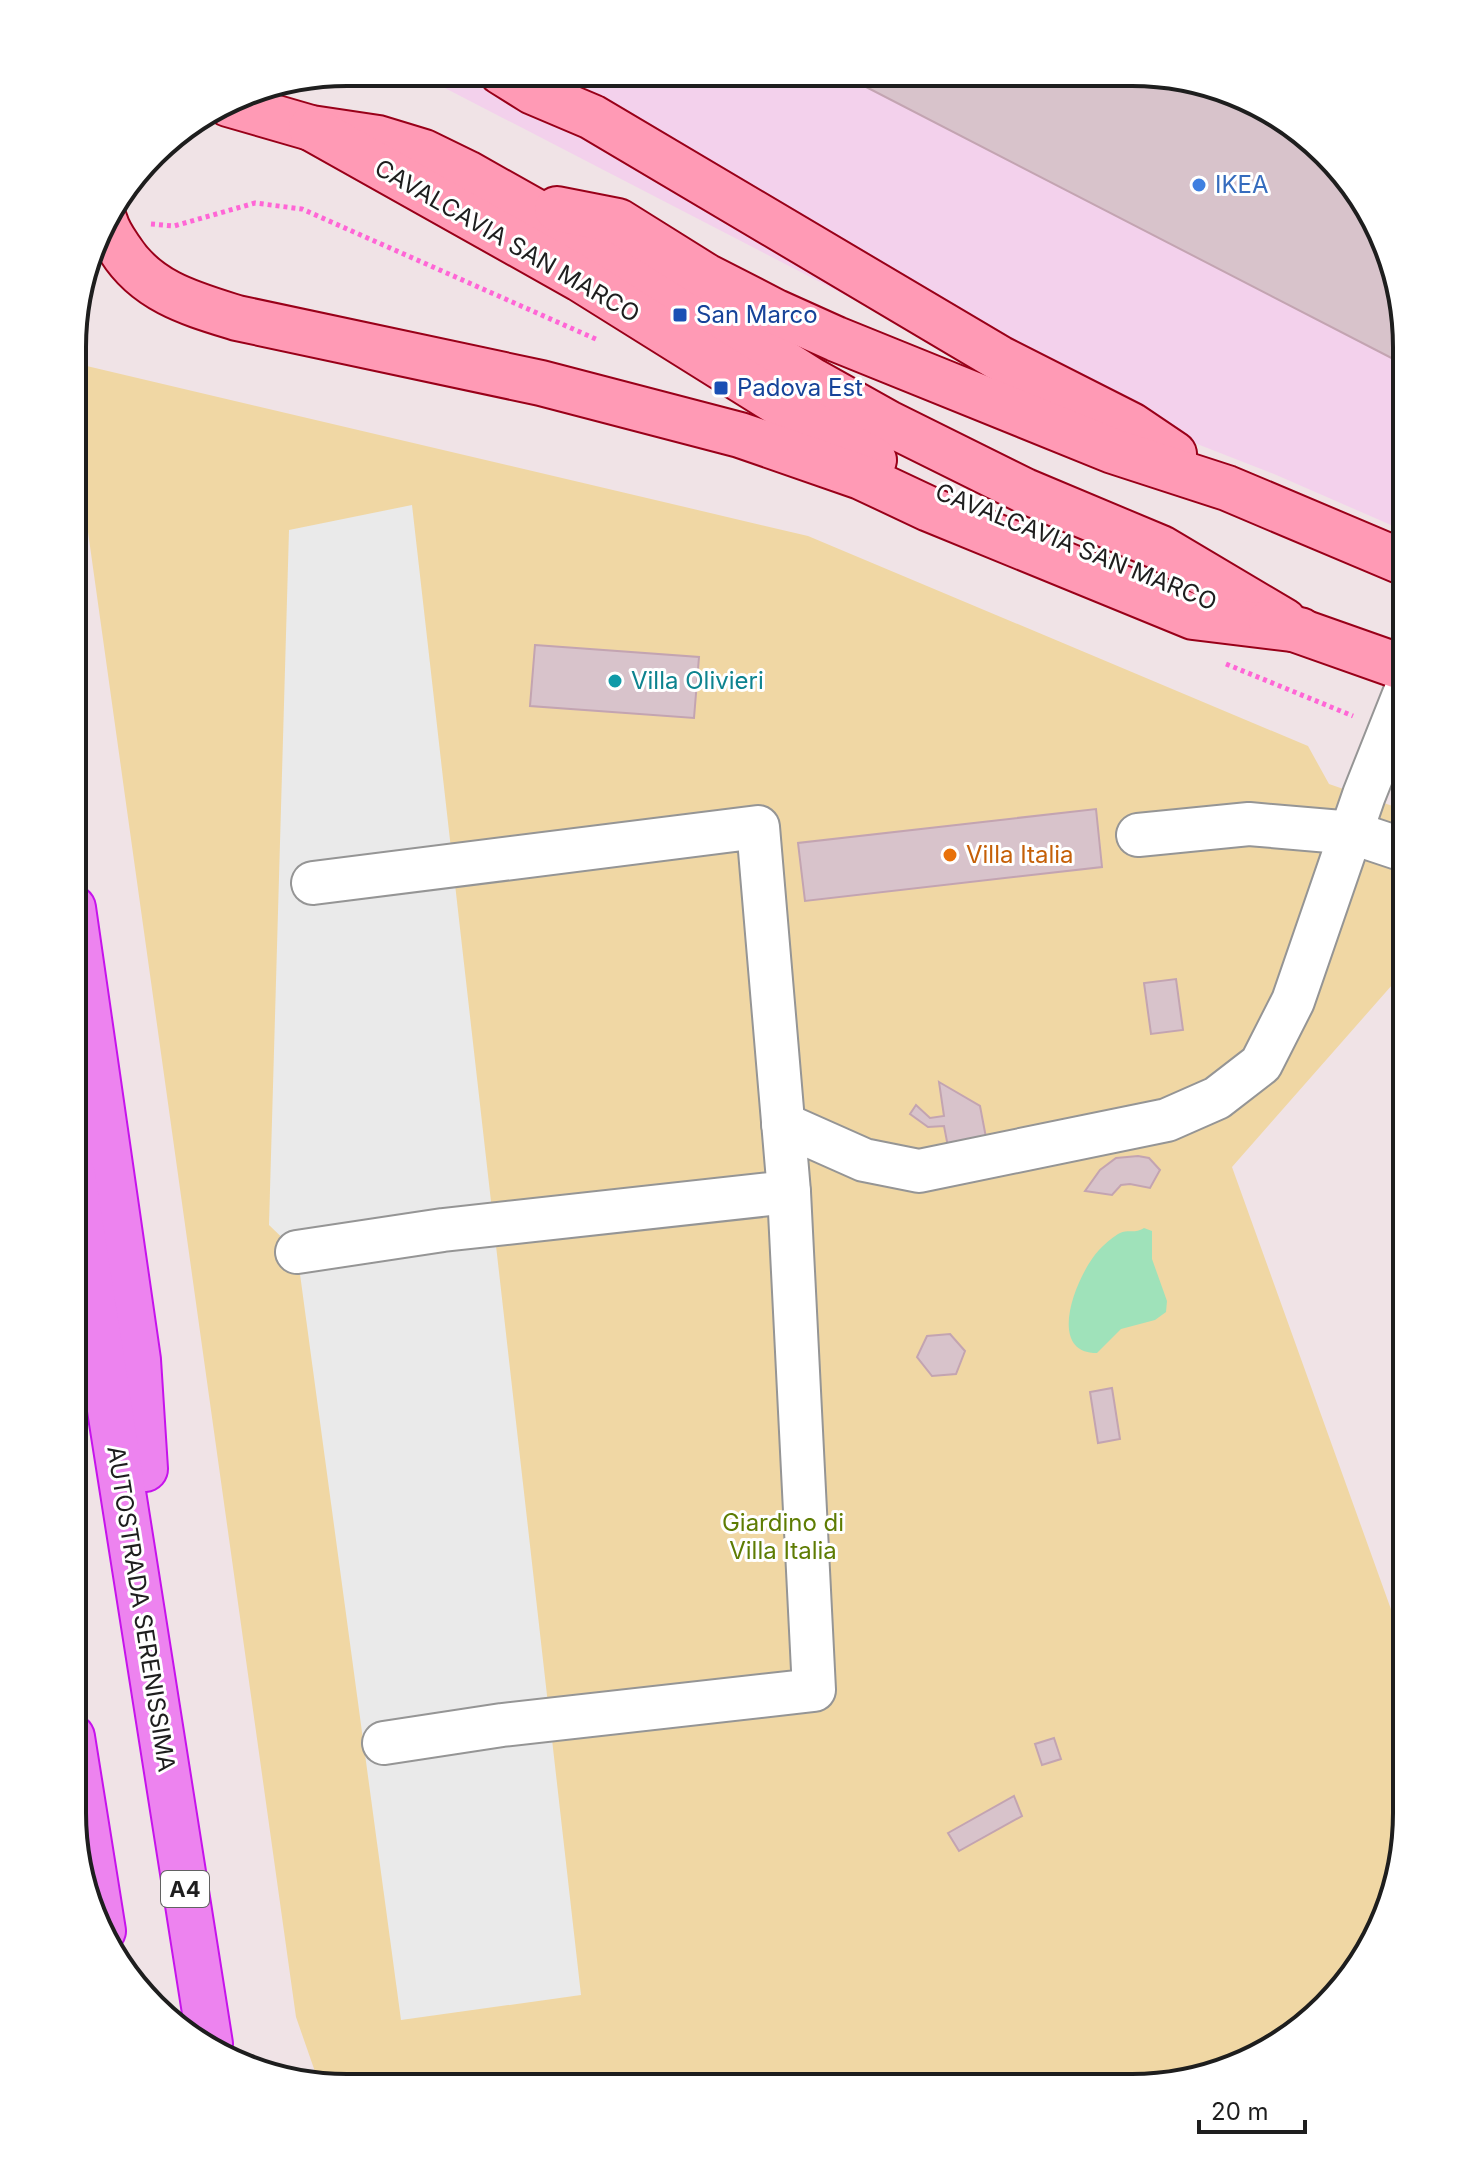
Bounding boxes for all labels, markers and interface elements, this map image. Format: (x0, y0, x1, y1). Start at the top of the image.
street label: CAVALCAVIA SAN MARCO (370, 153, 645, 328)
place label: IKEA (1215, 170, 1269, 199)
marker: IKEA (1190, 176, 1208, 194)
place label: San Marco (696, 300, 818, 329)
marker: San Marco (671, 306, 689, 324)
place label: Padova Est (737, 373, 863, 402)
marker: Padova Est (712, 379, 730, 397)
street label: CAVALCAVIA SAN MARCO (931, 477, 1221, 616)
place label: Villa Olivieri (631, 666, 764, 695)
marker: Villa Olivieri (606, 672, 624, 690)
place label: Villa Italia (966, 840, 1074, 869)
marker: Villa Italia (941, 846, 959, 864)
street label: AUTOSTRADA SERENISSIMA (101, 1444, 182, 1774)
park label: Giardino di Villa Italia (722, 1508, 844, 1565)
road number: A4 (161, 1871, 209, 1907)
scale bar (1199, 2084, 1305, 2134)
text: 20 m (1211, 2097, 1269, 2126)

